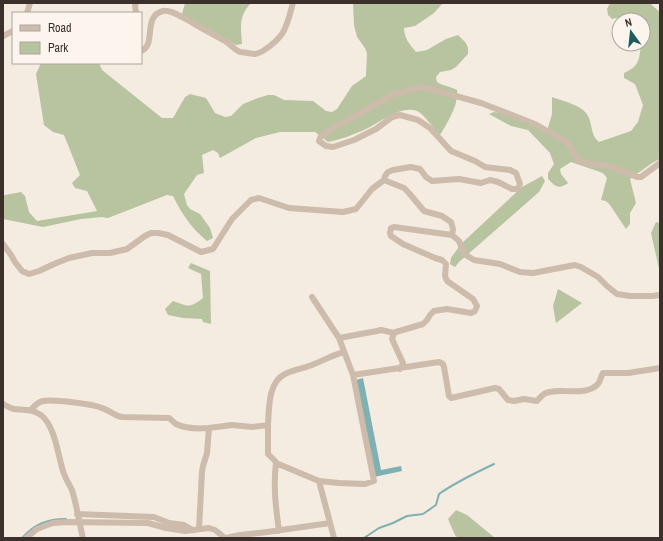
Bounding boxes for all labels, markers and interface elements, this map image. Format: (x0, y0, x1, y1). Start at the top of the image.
legend (12, 12, 142, 64)
north arrow (611, 12, 651, 52)
text: N (623, 15, 633, 30)
text: Road (48, 20, 72, 36)
text: Park (48, 40, 68, 56)

